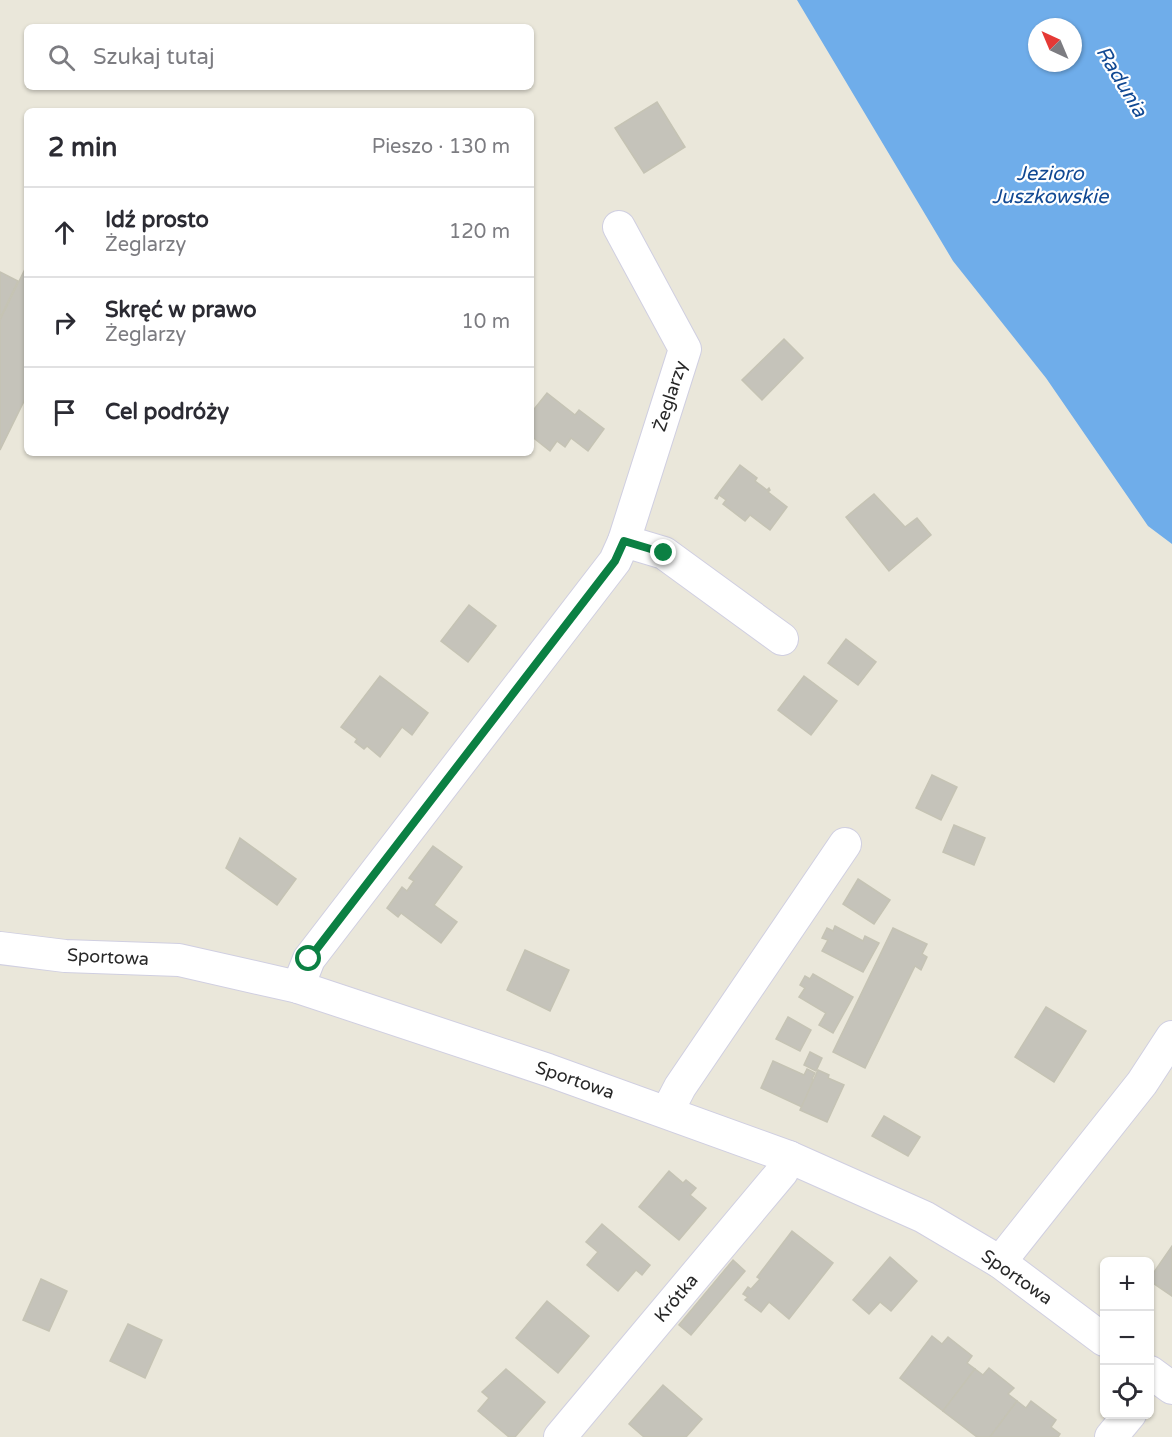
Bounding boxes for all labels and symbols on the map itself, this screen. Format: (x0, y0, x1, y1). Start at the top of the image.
north arrow (1028, 18, 1082, 72)
water label: Radunia (1091, 42, 1152, 122)
water label: Jezioro Juszkowskie (992, 162, 1110, 209)
street label: Żeglarzy (648, 357, 692, 434)
route end (650, 539, 676, 565)
street label: Sportowa (66, 944, 150, 970)
route start (295, 945, 321, 971)
street label: Sportowa (533, 1056, 617, 1104)
street label: Sportowa (977, 1244, 1057, 1310)
street label: Krótka (650, 1269, 702, 1327)

